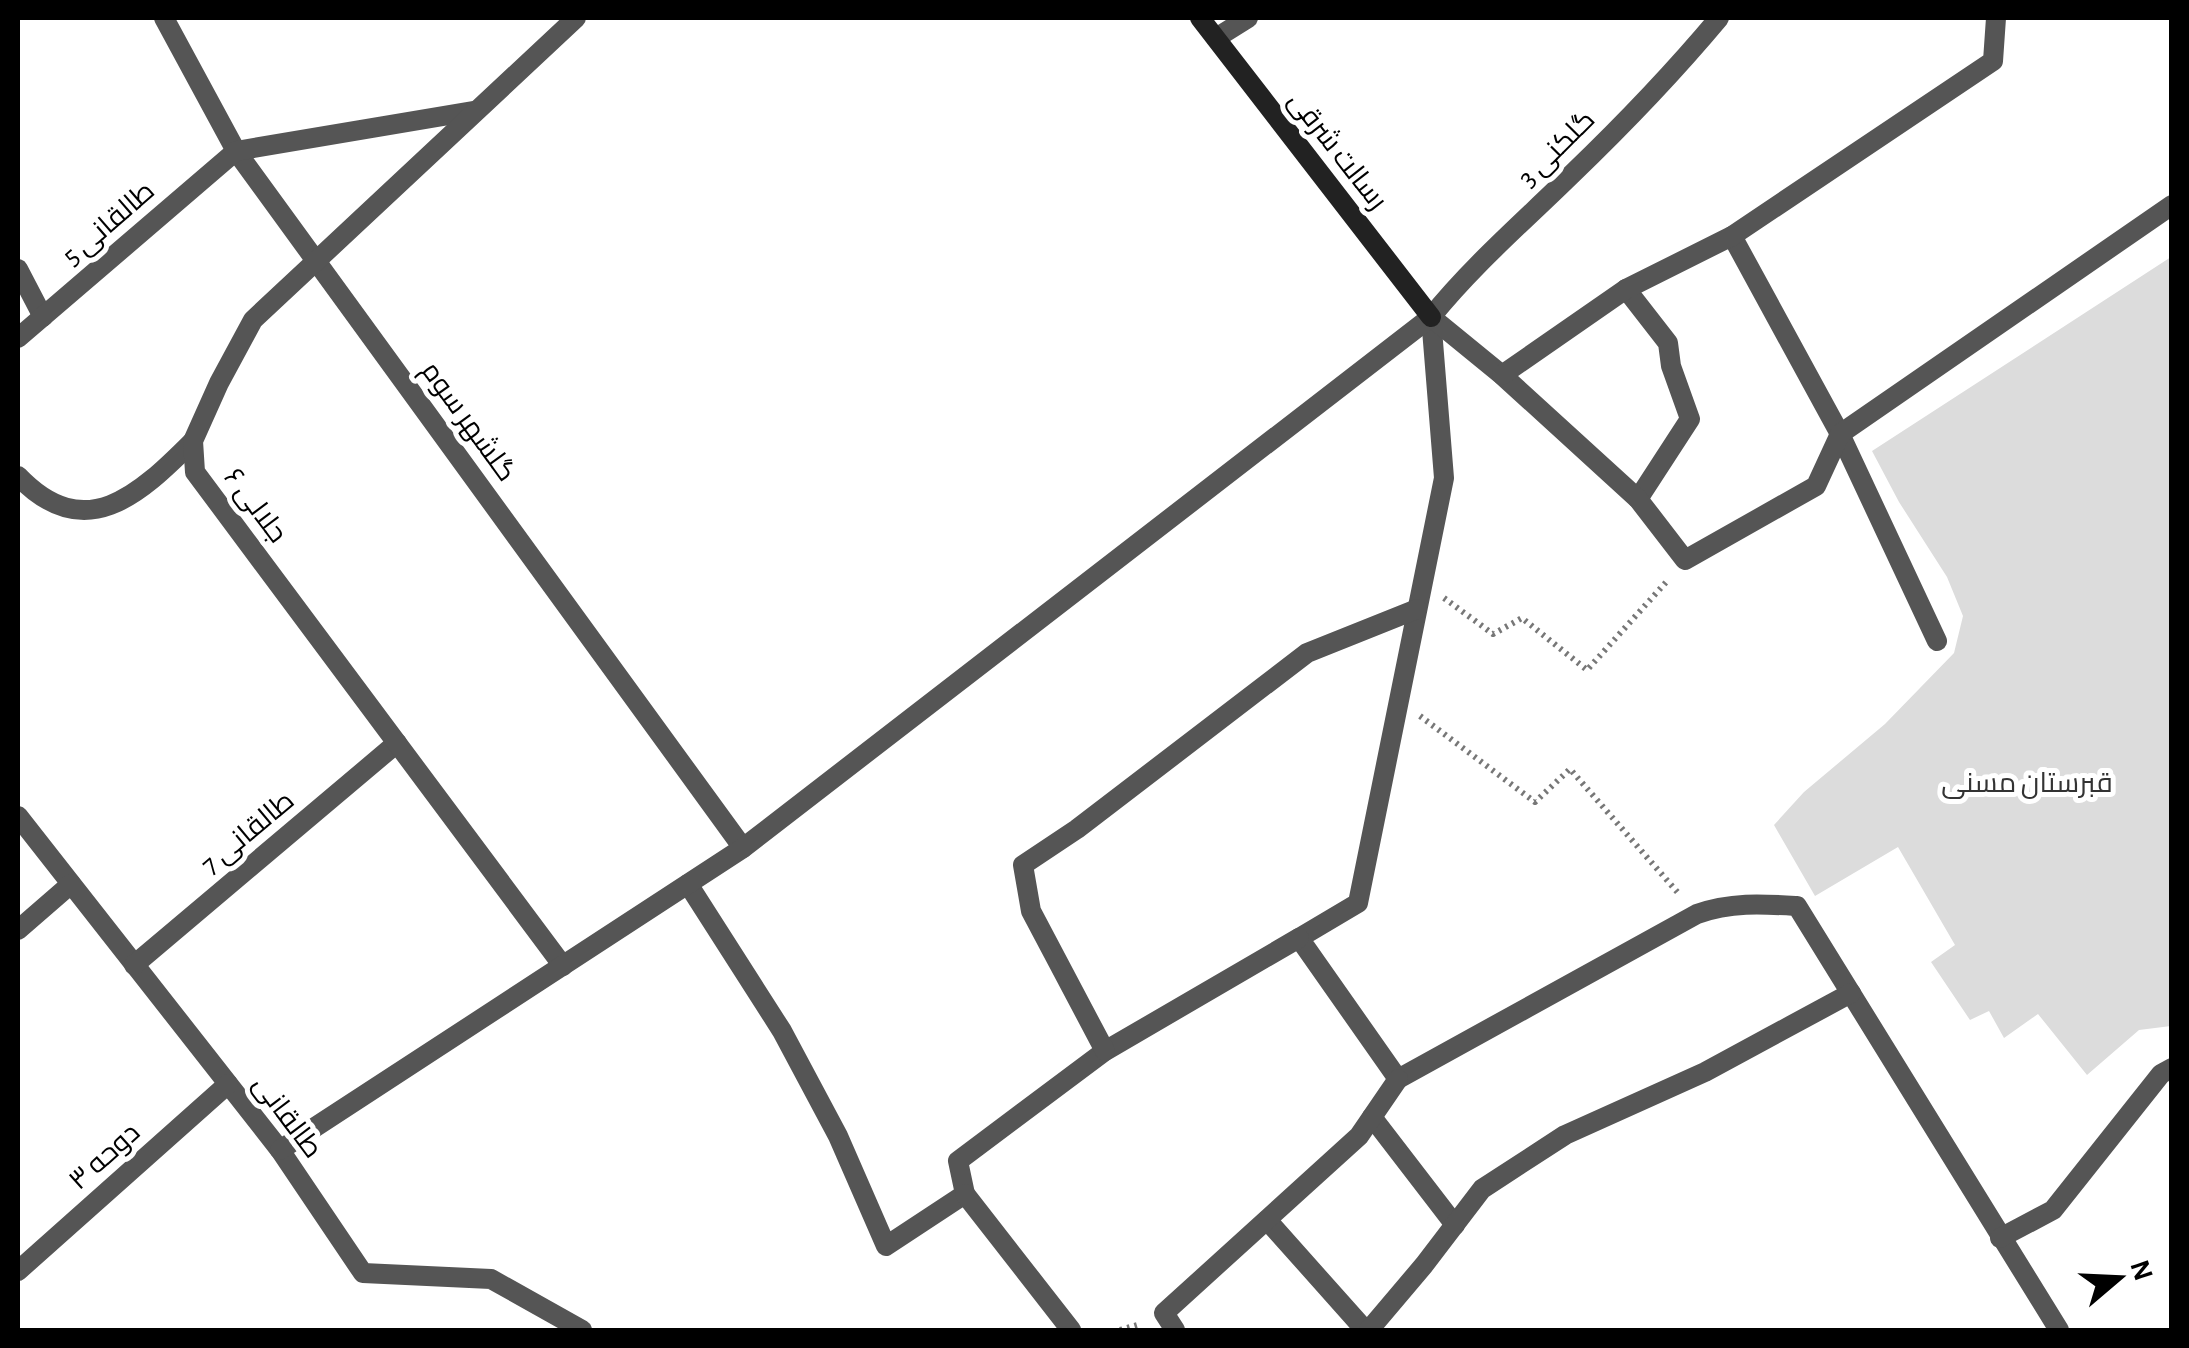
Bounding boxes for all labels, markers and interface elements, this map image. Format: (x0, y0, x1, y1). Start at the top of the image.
street label: رسالت شرقی (1282, 86, 1392, 216)
street label: گلکنی 3 (1513, 105, 1601, 193)
street label: طالقانی 5 (58, 177, 161, 272)
street label: گلشهر سوم (412, 357, 521, 489)
street label: جلالی ۶ (218, 464, 292, 549)
park label: قبرستان مسنی (1941, 770, 2113, 799)
street label: طالقانی 7 (196, 786, 300, 880)
street label: طالقانی (246, 1071, 327, 1164)
street label: دوحه ۳ (64, 1118, 146, 1196)
north arrow (2069, 1228, 2169, 1328)
text: N (2124, 1257, 2157, 1284)

